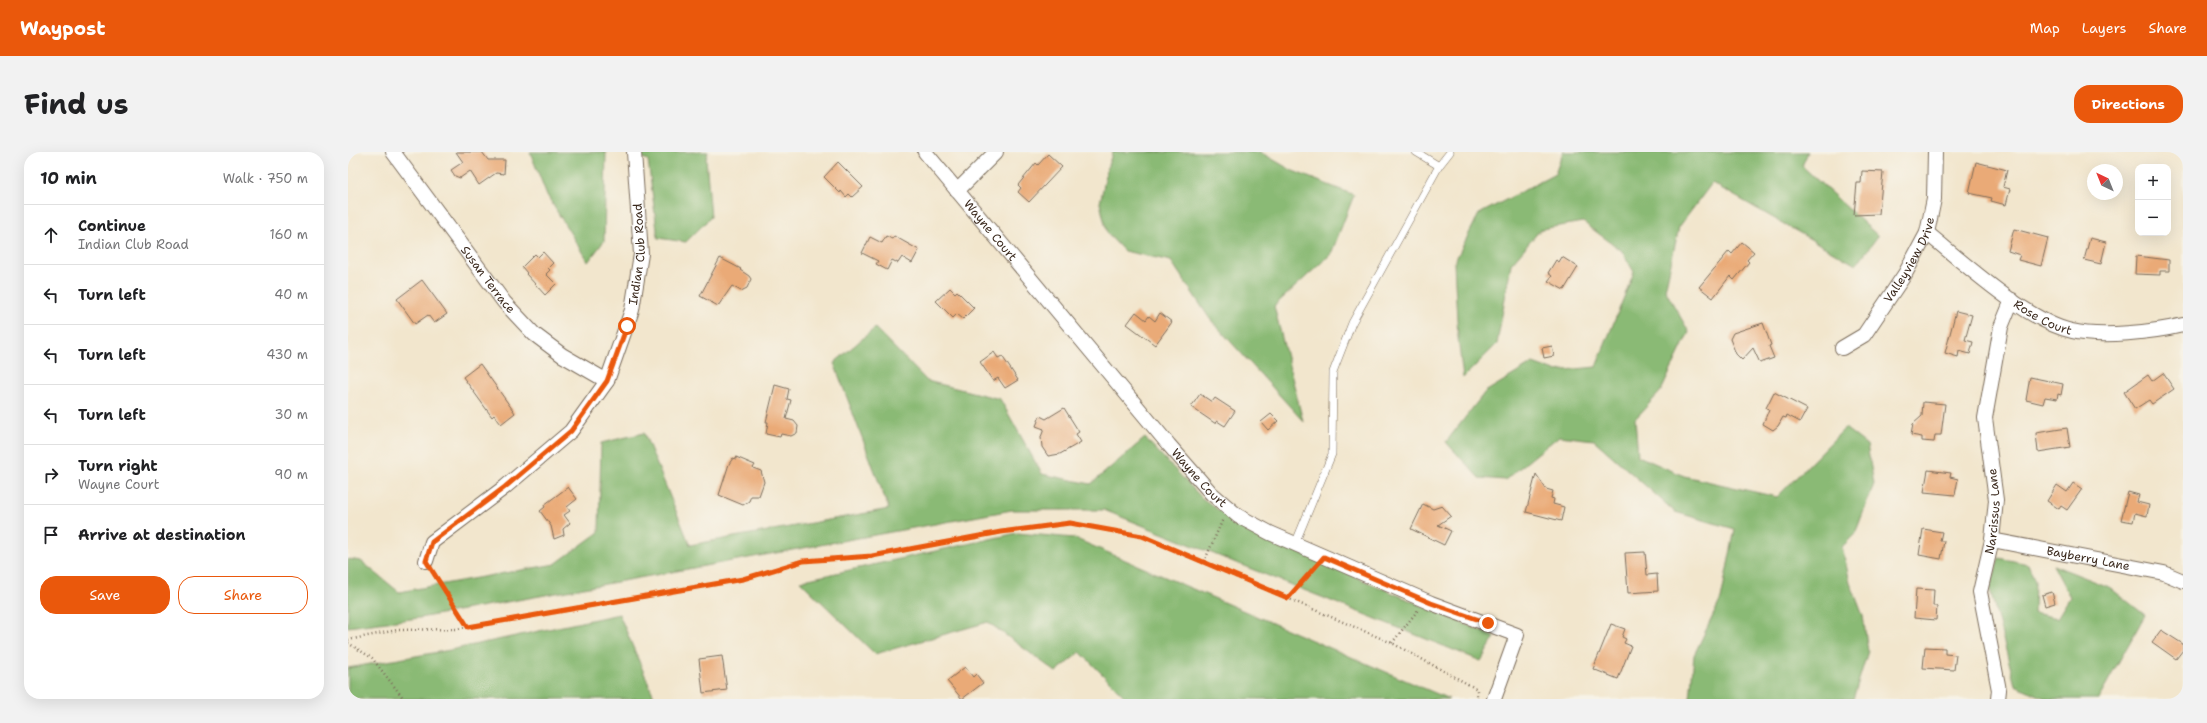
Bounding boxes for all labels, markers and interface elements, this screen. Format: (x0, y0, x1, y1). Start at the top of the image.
text: Waypost (20, 16, 105, 41)
text: Map (2030, 19, 2060, 37)
text: Layers (2082, 19, 2126, 37)
text: Share (2148, 19, 2187, 37)
text: Find us (24, 85, 129, 123)
button: Directions (2074, 85, 2183, 123)
north arrow (2087, 164, 2123, 200)
map controls (2135, 164, 2171, 236)
button: + (2135, 164, 2171, 200)
text: 10 min (40, 167, 97, 189)
text: Walk · 750 m (223, 170, 308, 187)
street label: Wayne Court (960, 196, 1020, 264)
button: − (2135, 200, 2171, 236)
street label: Indian Club Road (625, 203, 649, 306)
street label: Valleyview Drive (1880, 215, 1938, 306)
text: Continue (78, 216, 146, 236)
icon: ahead (40, 224, 62, 246)
text: 160 m (270, 226, 308, 243)
text: Indian Club Road (78, 236, 189, 253)
street label: Susan Terrace (457, 243, 519, 317)
icon: left (40, 284, 62, 306)
text: Turn left (78, 285, 146, 305)
text: 40 m (274, 286, 308, 303)
street label: Rose Court (2010, 296, 2073, 339)
route start (618, 317, 636, 335)
icon: left (40, 344, 62, 366)
text: Turn left (78, 345, 146, 365)
text: 430 m (266, 346, 308, 363)
icon: left (40, 404, 62, 426)
text: Turn left (78, 405, 146, 425)
text: 30 m (274, 406, 308, 423)
street label: Wayne Court (1168, 445, 1230, 511)
text: Turn right (78, 456, 158, 476)
icon: right (40, 464, 62, 486)
text: 90 m (274, 466, 308, 483)
street label: Narcissus Lane (1981, 467, 2004, 556)
text: Wayne Court (78, 476, 159, 493)
icon: arrive (40, 524, 62, 546)
text: Arrive at destination (78, 525, 246, 545)
street label: Bayberry Lane (2045, 543, 2131, 574)
button: Save (40, 576, 170, 614)
button: Share (178, 576, 308, 614)
route end (1479, 614, 1497, 632)

